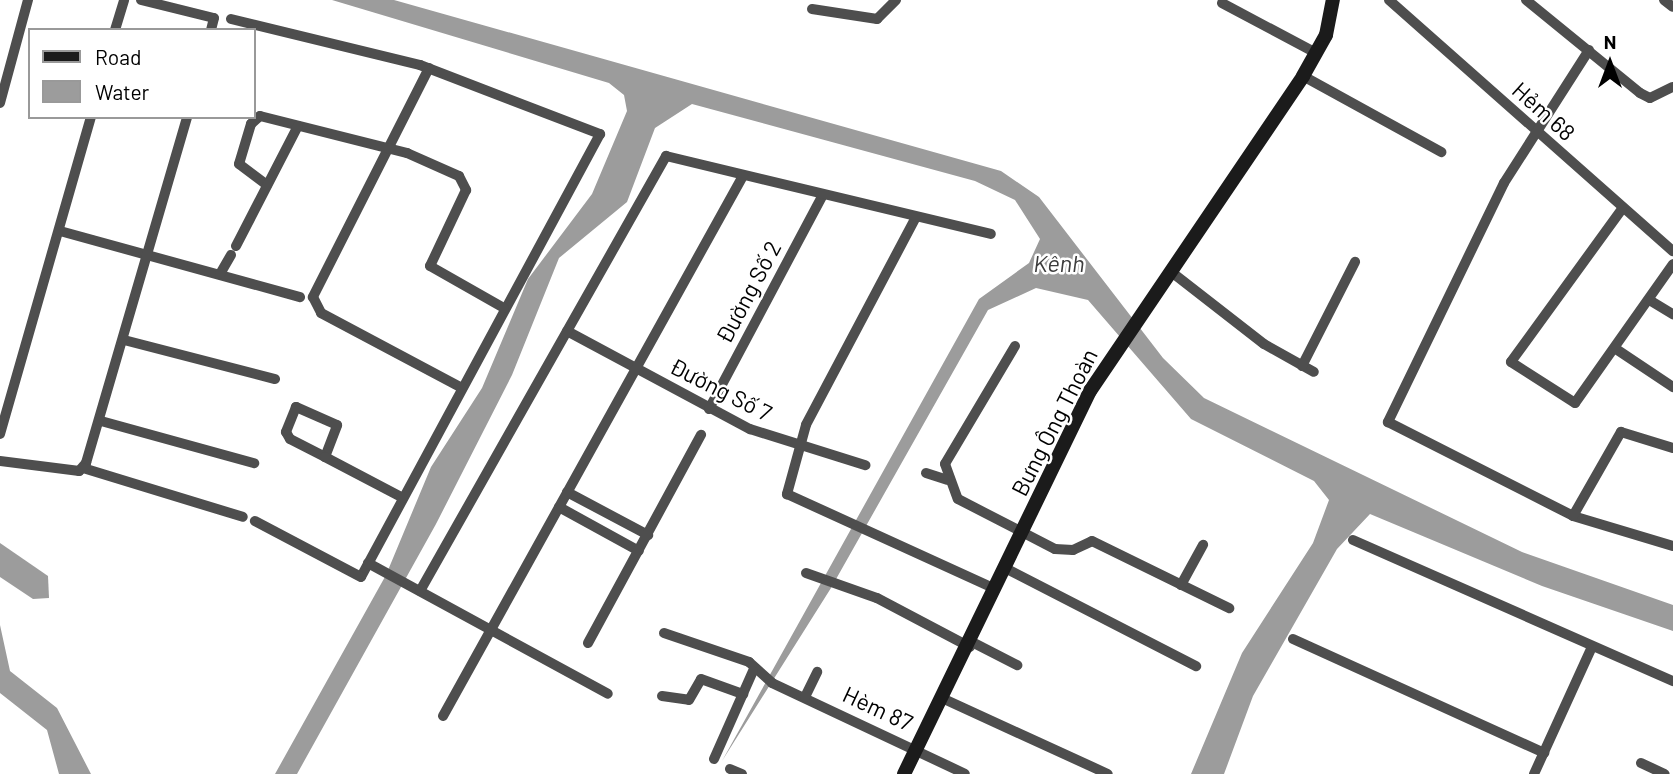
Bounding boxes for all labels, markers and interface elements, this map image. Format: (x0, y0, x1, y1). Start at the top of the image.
legend (28, 28, 256, 119)
north arrow (1575, 28, 1645, 98)
text: N (1604, 30, 1616, 53)
text: Road (95, 44, 141, 69)
street label: Hẻm 68 (1507, 76, 1581, 146)
text: Water (95, 79, 149, 104)
street label: Đường Số 2 (710, 236, 786, 348)
water label: Kênh (1033, 249, 1085, 277)
street label: Bưng Ông Thoàn (1005, 344, 1103, 500)
street label: Đường Số 7 (665, 352, 777, 426)
street label: Hèm 87 (839, 680, 917, 736)

